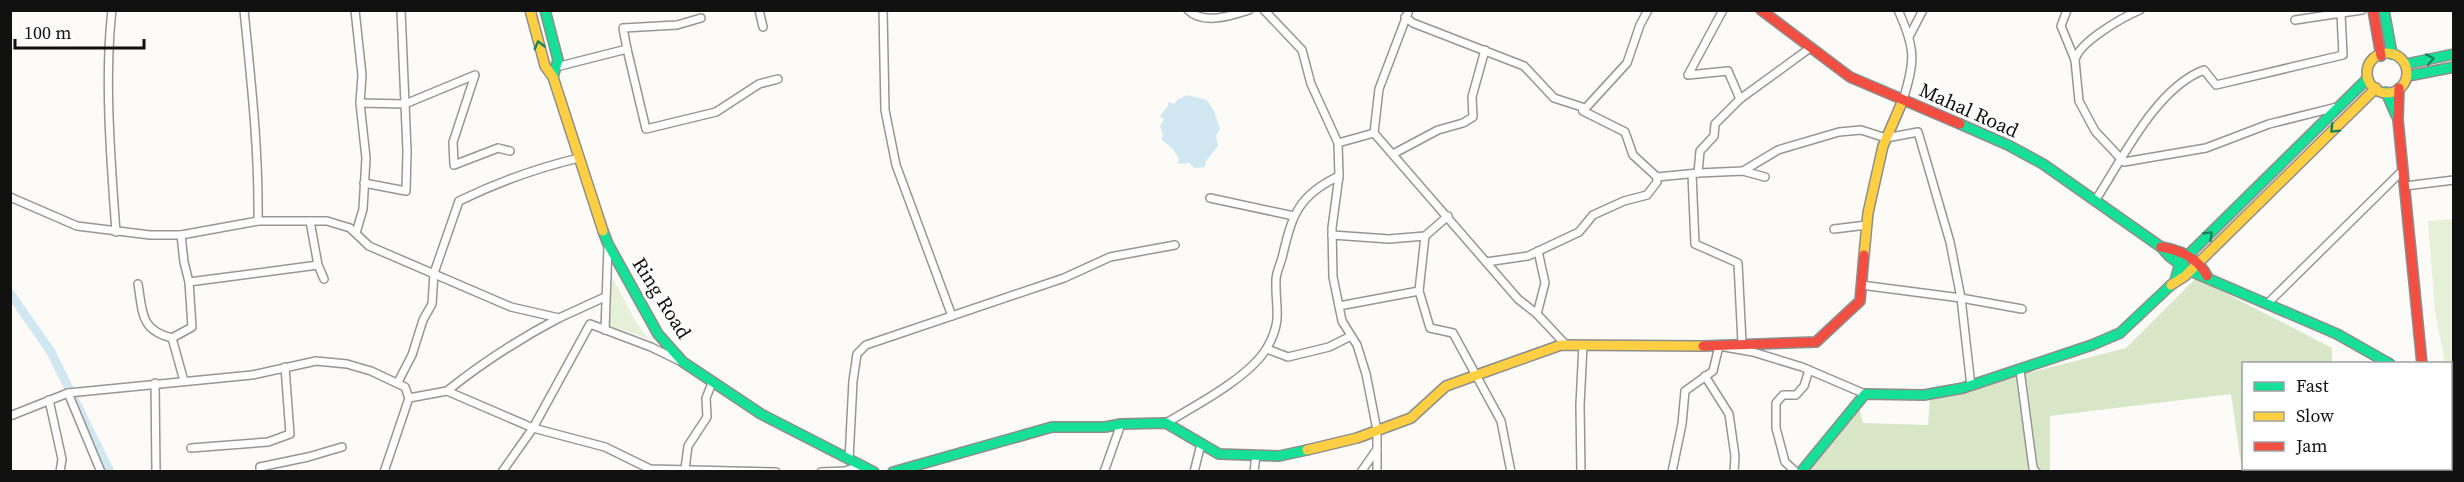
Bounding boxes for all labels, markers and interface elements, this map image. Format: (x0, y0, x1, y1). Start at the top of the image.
scale bar (15, 12, 144, 50)
text: 100 m (24, 20, 71, 45)
one-way arrow (534, 40, 547, 50)
one-way arrow (2424, 53, 2434, 66)
street label: Mahal Road (1915, 76, 2024, 145)
one-way arrow (2331, 122, 2342, 133)
one-way arrow (2202, 231, 2212, 242)
street label: Ring Road (626, 252, 698, 345)
legend (2242, 362, 2452, 470)
text: Fast (2296, 373, 2329, 398)
text: Slow (2296, 403, 2334, 428)
text: Jam (2295, 433, 2328, 458)

